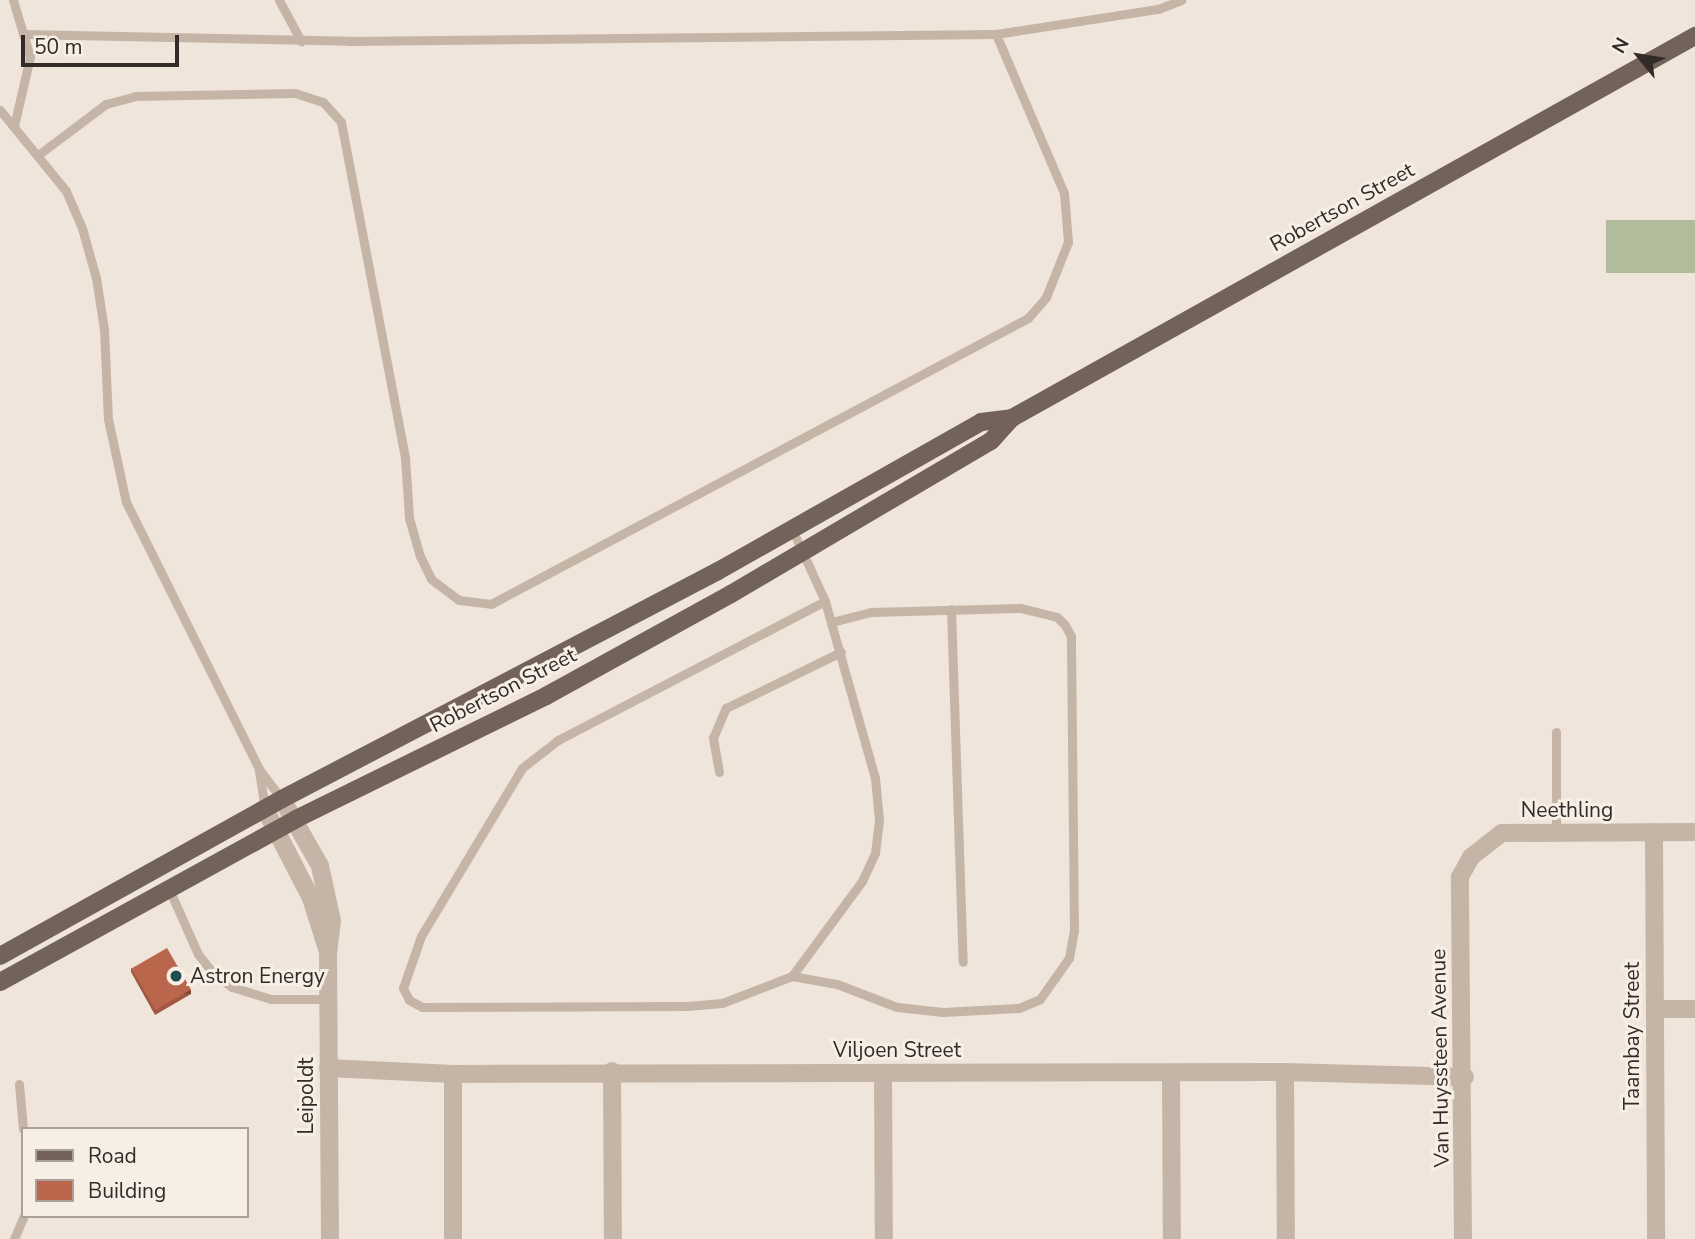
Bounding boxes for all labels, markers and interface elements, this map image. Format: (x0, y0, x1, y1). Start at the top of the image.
scale bar (24, 21, 182, 65)
north arrow (1604, 21, 1674, 91)
text: 50 m (34, 33, 83, 61)
text: N (1606, 33, 1636, 58)
street label: Robertson Street (1266, 157, 1418, 257)
street label: Robertson Street (426, 642, 580, 738)
street label: Neethling (1521, 797, 1613, 823)
street label: Van Huyssteen Avenue (1425, 949, 1455, 1167)
street label: Taambay Street (1619, 962, 1645, 1110)
place label: Astron Energy (190, 963, 325, 989)
marker: Astron Energy (168, 968, 184, 984)
street label: Viljoen Street (833, 1037, 961, 1063)
street label: Leipoldt (293, 1058, 319, 1134)
legend (21, 1127, 248, 1218)
text: Road (88, 1142, 137, 1170)
text: Building (88, 1177, 166, 1205)

